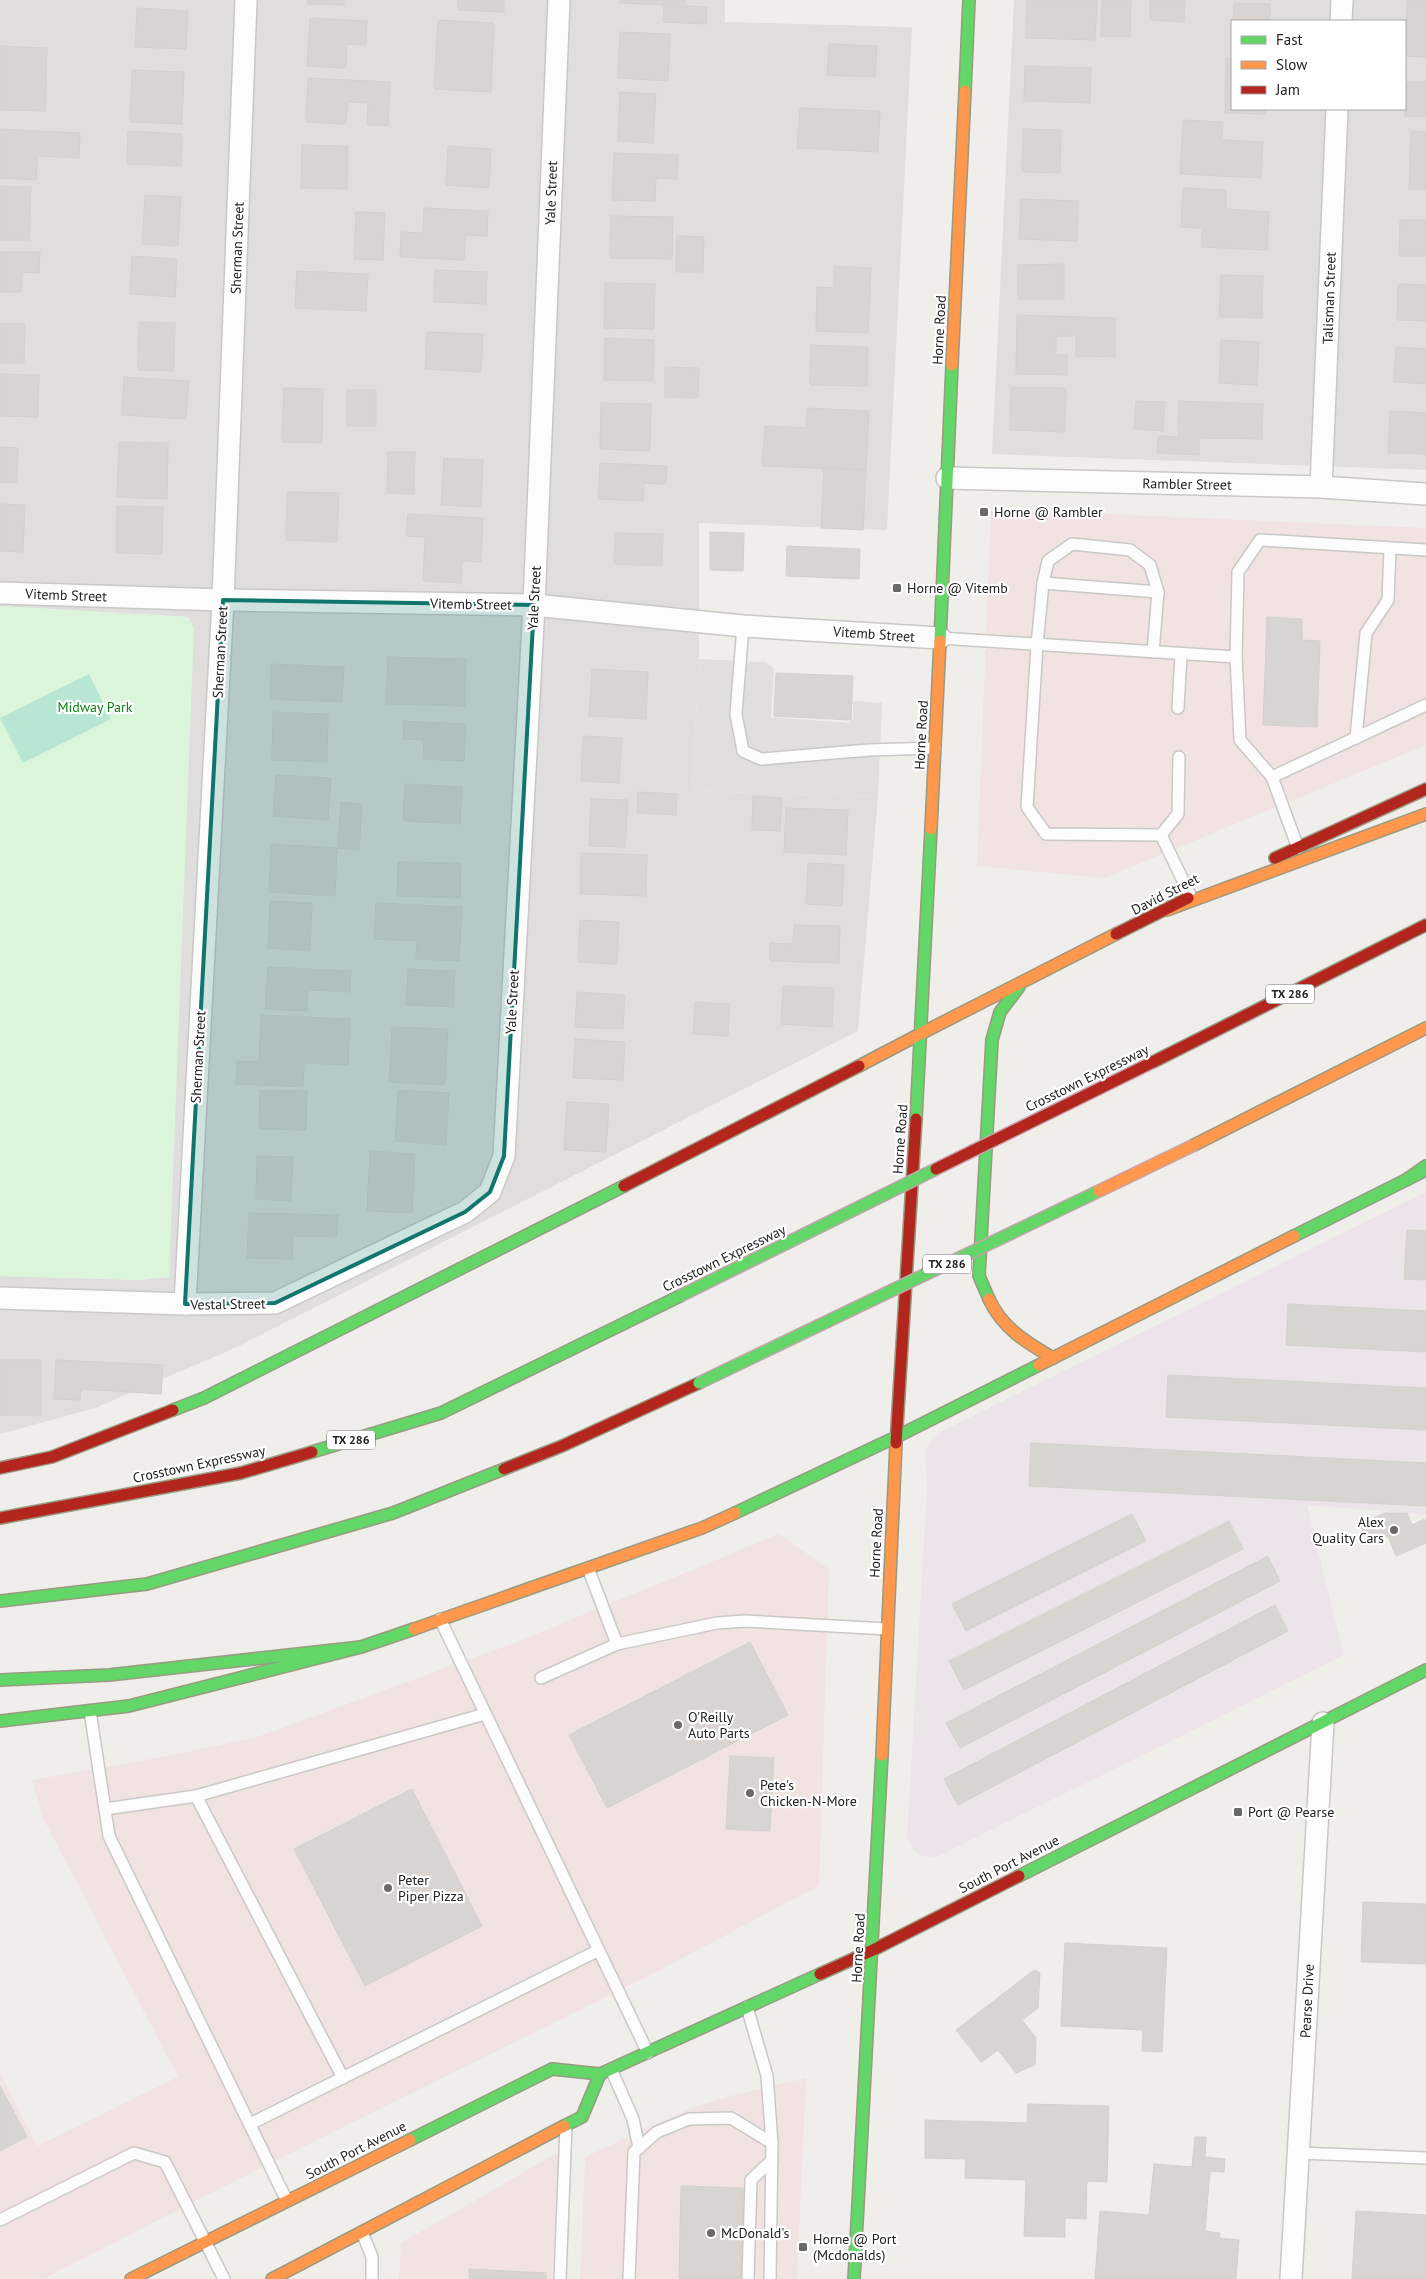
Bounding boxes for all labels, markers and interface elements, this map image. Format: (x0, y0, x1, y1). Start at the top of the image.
legend (1231, 20, 1406, 110)
text: Fast (1276, 30, 1303, 49)
text: Slow (1276, 55, 1307, 74)
text: Jam (1275, 80, 1300, 99)
street label: Yale Street (541, 160, 561, 226)
street label: Sherman Street (226, 201, 248, 295)
street label: Talisman Street (1318, 251, 1340, 345)
street label: Horne Road (928, 295, 950, 365)
street label: Rambler Street (1142, 474, 1232, 494)
place label: Horne @ Rambler (994, 503, 1103, 521)
marker: Horne @ Rambler (978, 506, 990, 518)
street label: Yale Street (523, 565, 545, 631)
place label: Horne @ Vitemb (907, 579, 1008, 597)
marker: Horne @ Vitemb (891, 582, 903, 594)
street label: Vitemb Street (24, 585, 107, 605)
street label: Vitemb Street (429, 594, 512, 614)
street label: Sherman Street (209, 605, 231, 699)
street label: Vitemb Street (832, 622, 916, 646)
park label: Midway Park (57, 698, 133, 716)
street label: Horne Road (910, 700, 932, 770)
street label: David Street (1128, 869, 1202, 919)
street label: Yale Street (501, 969, 523, 1035)
road number: TX 286 (1266, 984, 1314, 1004)
street label: Sherman Street (187, 1010, 209, 1104)
street label: Crosstown Expressway (1022, 1040, 1152, 1116)
street label: Horne Road (889, 1104, 911, 1174)
street label: Crosstown Expressway (659, 1220, 789, 1296)
road number: TX 286 (923, 1254, 971, 1274)
street label: Vestal Street (189, 1294, 266, 1314)
road number: TX 286 (327, 1430, 375, 1450)
street label: Crosstown Expressway (131, 1441, 267, 1487)
street label: Horne Road (865, 1508, 887, 1578)
place label: Alex Quality Cars (1312, 1513, 1384, 1547)
marker: Alex Quality Cars (1388, 1524, 1400, 1536)
place label: O'Reilly Auto Parts (688, 1708, 750, 1742)
marker: O'Reilly Auto Parts (672, 1719, 684, 1731)
place label: Pete's Chicken-N-More (760, 1776, 857, 1810)
marker: Pete's Chicken-N-More (744, 1787, 756, 1799)
place label: Port @ Pearse (1248, 1803, 1334, 1821)
marker: Port @ Pearse (1232, 1806, 1244, 1818)
street label: South Port Avenue (956, 1831, 1062, 1897)
place label: Peter Piper Pizza (398, 1871, 464, 1905)
marker: Peter Piper Pizza (382, 1882, 394, 1894)
street label: Horne Road (847, 1913, 869, 1983)
street label: Pearse Drive (1296, 1963, 1318, 2039)
street label: South Port Avenue (303, 2117, 409, 2183)
place label: McDonald's (721, 2224, 789, 2242)
marker: McDonald's (705, 2227, 717, 2239)
place label: Horne @ Port (Mcdonalds) (813, 2230, 897, 2264)
marker: Horne @ Port (Mcdonalds) (797, 2241, 809, 2253)

